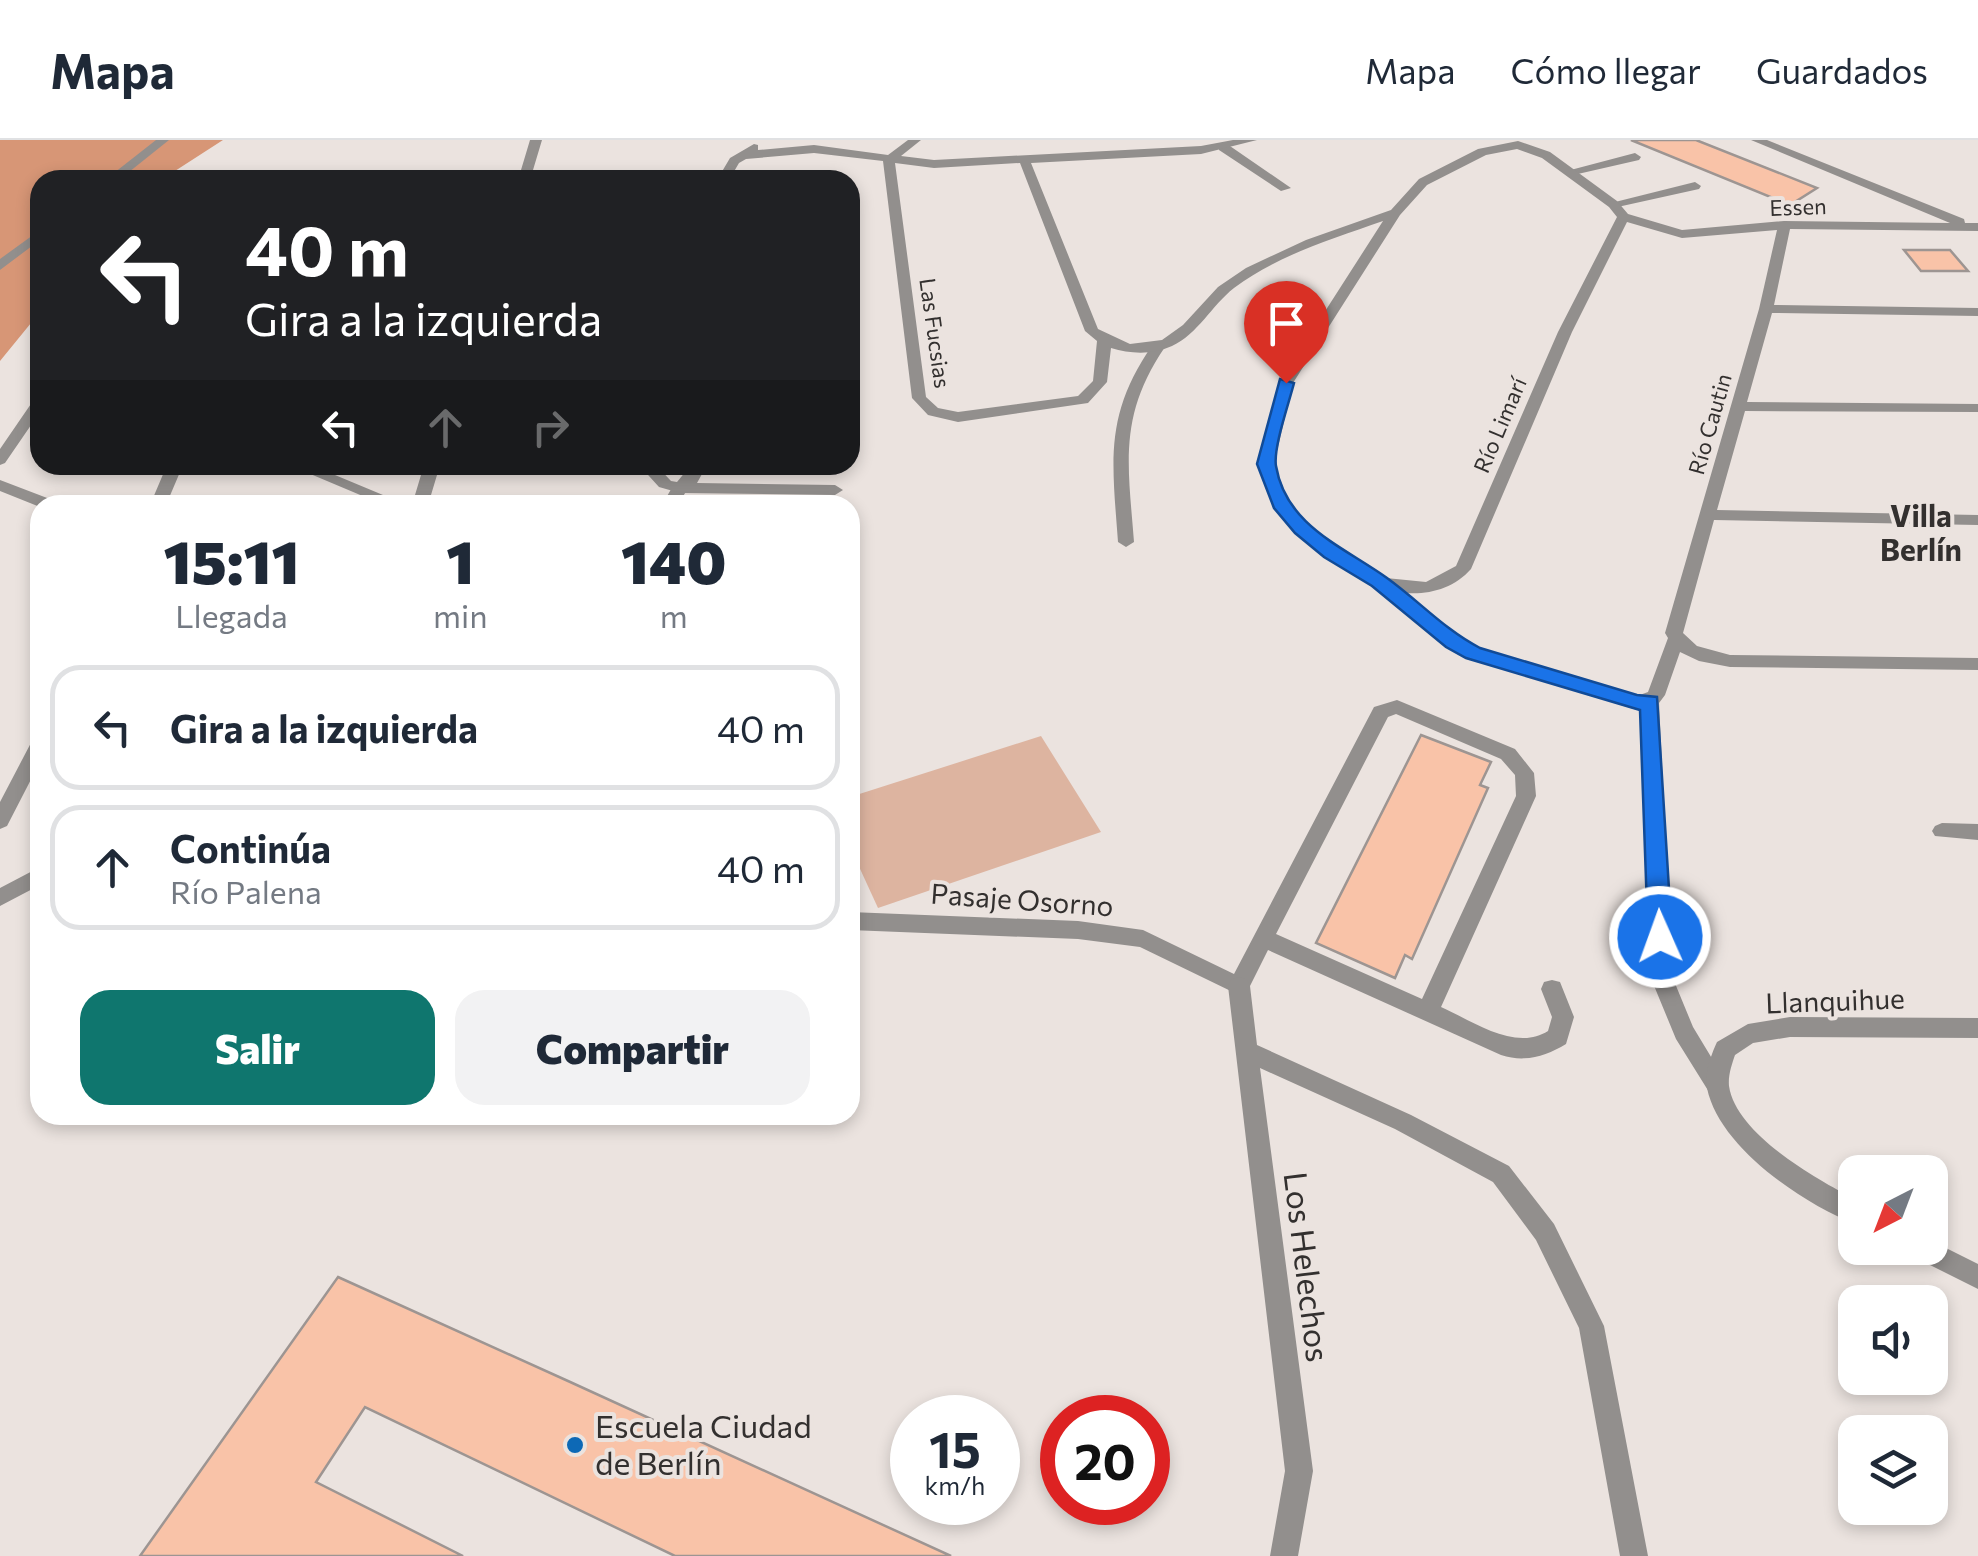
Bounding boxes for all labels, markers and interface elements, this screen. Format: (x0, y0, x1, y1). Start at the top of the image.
text: Mapa (50, 40, 175, 99)
text: Mapa (1365, 48, 1456, 91)
text: Cómo llegar (1511, 48, 1701, 91)
text: Guardados (1756, 48, 1928, 91)
street label: Essen (1769, 192, 1827, 221)
text: 40 m (245, 205, 409, 290)
icon: left (80, 210, 210, 340)
street label: Las Fucsias (914, 276, 957, 390)
pin (1244, 281, 1329, 384)
text: Gira a la izquierda (245, 290, 602, 345)
icon: arrive (1259, 296, 1314, 351)
street label: Río Cautin (1682, 370, 1737, 478)
street label: Río Limarí (1467, 372, 1532, 477)
icon: left (313, 400, 368, 455)
icon: ahead (418, 400, 473, 455)
icon: right (523, 400, 578, 455)
district label: Villa Berlín (1880, 496, 1962, 567)
text: 15:11 (163, 523, 300, 596)
text: 1 (446, 523, 474, 596)
text: 140 (621, 523, 727, 596)
text: Llegada (175, 595, 288, 635)
text: min (433, 595, 487, 635)
text: m (660, 595, 688, 635)
icon: left (85, 700, 140, 755)
text: Gira a la izquierda (170, 704, 478, 751)
text: 40 m (717, 704, 805, 751)
text: Continúa (170, 824, 331, 871)
icon: ahead (85, 840, 140, 895)
text: 40 m (717, 844, 805, 891)
text: Río Palena (170, 871, 322, 911)
street label: Pasaje Osorno (930, 876, 1115, 922)
position arrow (1608, 885, 1712, 989)
street label: Llanquihue (1765, 981, 1905, 1019)
button: Salir (80, 990, 435, 1105)
button: Compartir (455, 990, 810, 1105)
north arrow (1838, 1155, 1948, 1265)
map controls (1838, 1155, 1948, 1525)
street label: Los Helechos (1276, 1169, 1339, 1364)
button: sound (1838, 1285, 1948, 1395)
speed limit sign: 20 (1040, 1395, 1170, 1525)
place label: Escuela Ciudad de Berlín (595, 1405, 812, 1482)
button: layers (1838, 1415, 1948, 1525)
text: 15 (929, 1417, 981, 1478)
marker: Escuela Ciudad de Berlín (564, 1434, 586, 1456)
text: km/h (925, 1470, 985, 1500)

